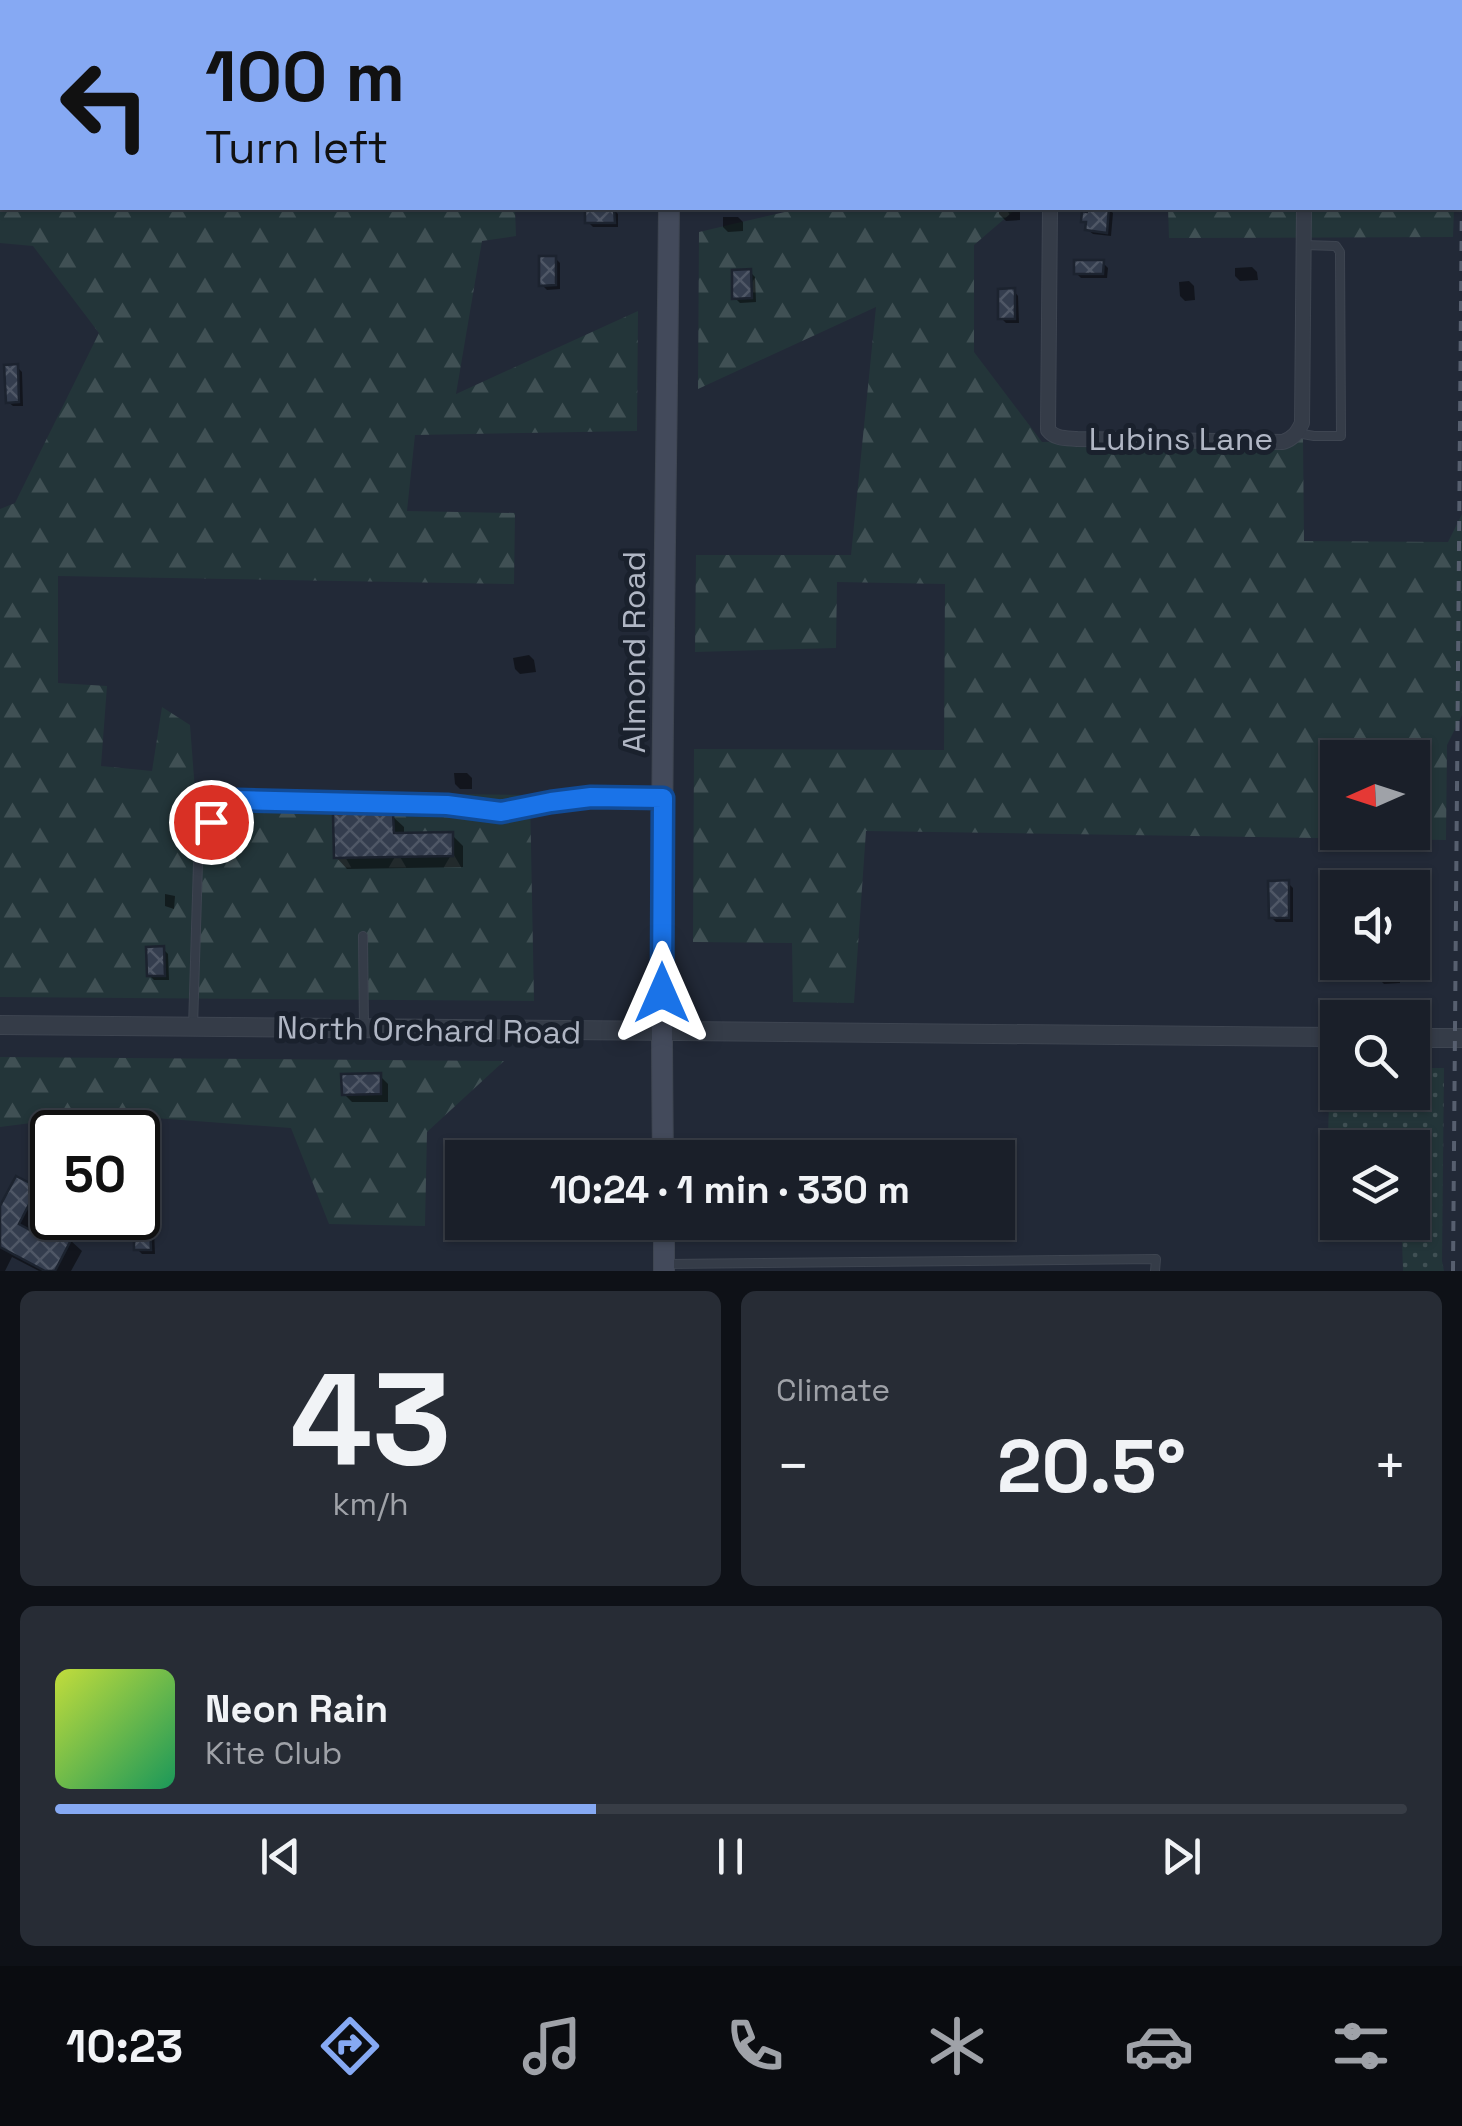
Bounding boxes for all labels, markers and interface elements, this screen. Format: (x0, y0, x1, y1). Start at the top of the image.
text: 100 m (205, 32, 405, 121)
icon: left (40, 40, 170, 170)
text: Turn left (205, 119, 388, 176)
street label: Lubins Lane (1089, 419, 1273, 459)
street label: Almond Road (614, 551, 654, 753)
north arrow (1320, 740, 1430, 850)
map controls (1320, 740, 1430, 1240)
pin (169, 780, 254, 865)
icon: arrive (184, 795, 239, 850)
button: sound (1320, 870, 1430, 980)
position arrow (610, 941, 714, 1045)
button: search (1320, 1000, 1430, 1110)
street label: North Orchard Road (276, 1007, 582, 1053)
speed limit sign: 50 (30, 1110, 160, 1240)
button: layers (1320, 1130, 1430, 1240)
text: 10:24 · 1 min · 330 m (550, 1166, 910, 1214)
text: 43 (290, 1336, 451, 1502)
text: Climate (776, 1370, 890, 1410)
text: 20.5° (997, 1418, 1186, 1514)
text: − (776, 1431, 810, 1501)
text: + (1373, 1431, 1407, 1501)
text: km/h (332, 1484, 409, 1524)
text: Neon Rain (205, 1685, 388, 1733)
text: Kite Club (205, 1733, 342, 1773)
icon: previous (253, 1829, 308, 1884)
icon: pause (703, 1829, 758, 1884)
icon: next (1154, 1829, 1209, 1884)
icon: directions (315, 2011, 385, 2081)
icon: music (517, 2011, 587, 2081)
icon: phone (720, 2011, 790, 2081)
icon: climate (922, 2011, 992, 2081)
icon: car (1124, 2011, 1194, 2081)
icon: filters (1326, 2011, 1396, 2081)
text: 10:23 (66, 2018, 183, 2075)

